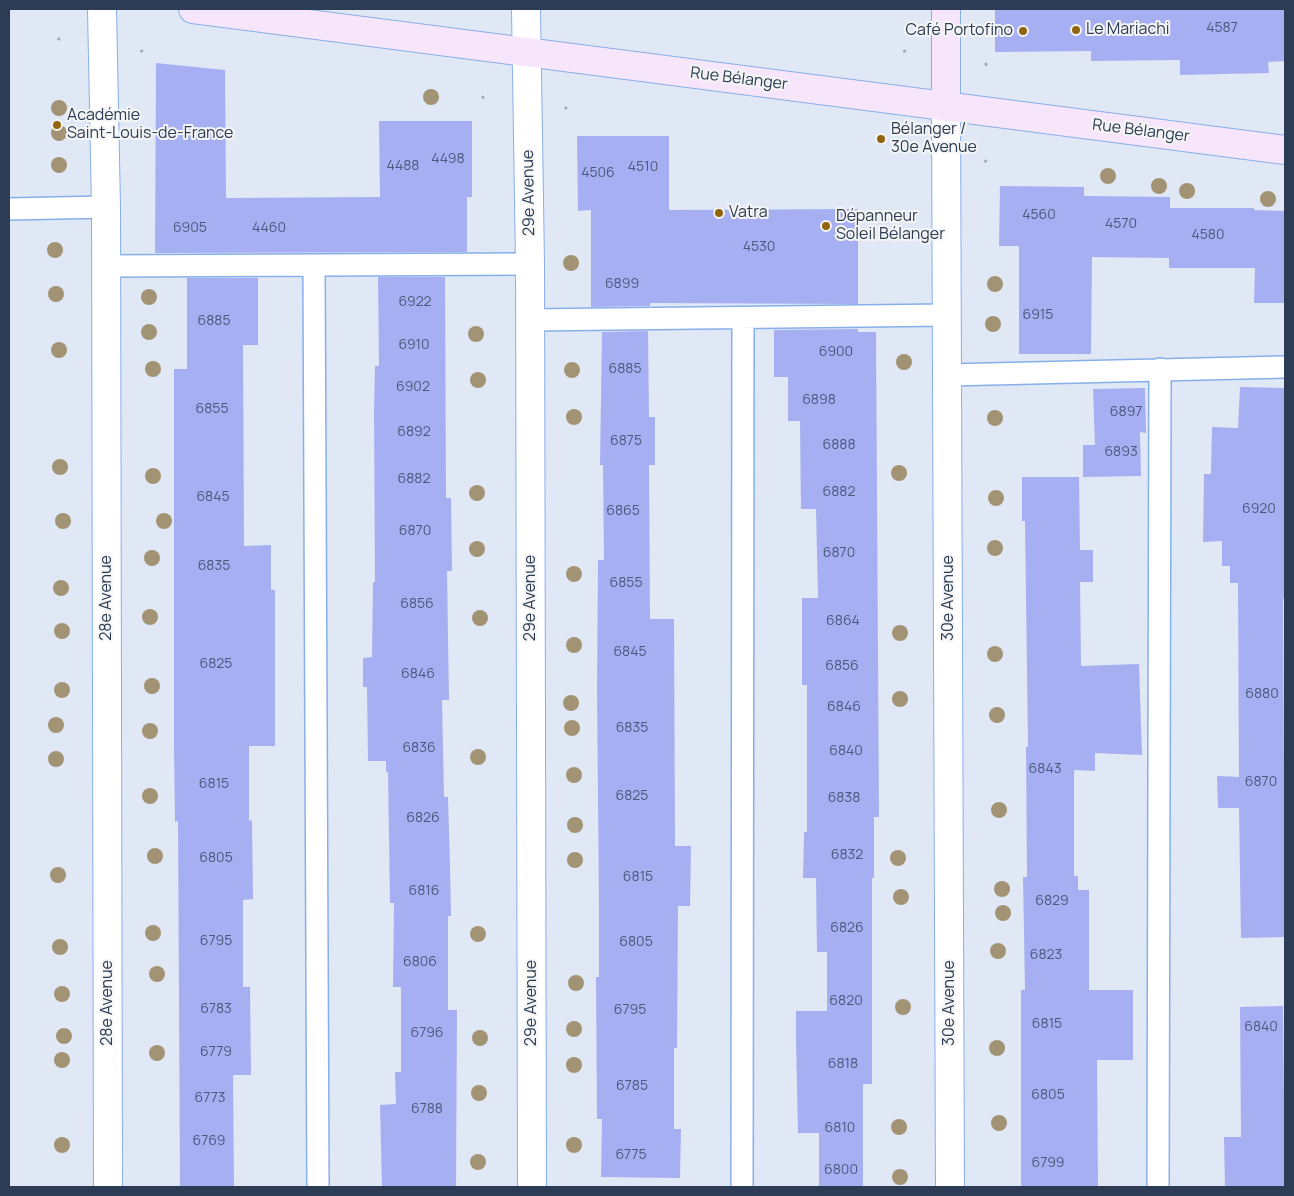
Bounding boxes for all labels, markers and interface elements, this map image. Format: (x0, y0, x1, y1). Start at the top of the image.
place label: Le Mariachi (1086, 20, 1170, 40)
house number: 4587 (1206, 20, 1238, 36)
place label: Café Portofino (905, 21, 1013, 41)
marker: Le Mariachi (1070, 24, 1082, 36)
marker: Café Portofino (1017, 25, 1029, 37)
street label: Rue Bélanger (689, 63, 789, 95)
place label: Académie Saint-Louis-de-France (67, 106, 233, 144)
street label: Rue Bélanger (1091, 115, 1191, 147)
marker: Académie Saint-Louis-de-France (51, 119, 63, 131)
place label: Bélanger / 30e Avenue (891, 120, 977, 158)
marker: Bélanger / 30e Avenue (875, 133, 887, 145)
street label: 29e Avenue (519, 150, 539, 236)
house number: 4498 (431, 151, 465, 167)
house number: 4488 (387, 158, 419, 174)
house number: 4510 (628, 159, 658, 175)
house number: 4506 (581, 165, 615, 181)
place label: Vatra (729, 203, 768, 223)
marker: Vatra (713, 207, 725, 219)
place label: Dépanneur Soleil Bélanger (836, 207, 945, 245)
house number: 4560 (1022, 207, 1056, 223)
house number: 4570 (1105, 216, 1137, 232)
house number: 6905 (173, 220, 207, 236)
house number: 4460 (252, 220, 286, 236)
marker: Dépanneur Soleil Bélanger (820, 220, 832, 232)
house number: 4580 (1191, 227, 1225, 243)
house number: 4530 (743, 239, 775, 255)
house number: 6899 (605, 276, 639, 292)
house number: 6922 (398, 294, 432, 310)
house number: 6915 (1023, 307, 1053, 323)
house number: 6885 (197, 313, 231, 329)
house number: 6910 (398, 337, 430, 353)
house number: 6900 (819, 344, 853, 360)
house number: 6885 (608, 361, 642, 377)
house number: 6902 (396, 379, 430, 395)
house number: 6898 (802, 392, 836, 408)
house number: 6855 (196, 401, 228, 417)
house number: 6897 (1110, 404, 1142, 420)
house number: 6892 (397, 424, 431, 440)
house number: 6875 (610, 433, 642, 449)
house number: 6888 (822, 437, 856, 453)
house number: 6893 (1104, 444, 1138, 460)
house number: 6882 (398, 471, 430, 487)
house number: 6882 (823, 484, 855, 500)
house number: 6845 (196, 489, 230, 505)
house number: 6920 (1242, 501, 1276, 517)
house number: 6865 (606, 503, 640, 519)
house number: 6870 (399, 523, 431, 539)
house number: 6870 (823, 545, 855, 561)
street label: 28e Avenue (97, 555, 117, 641)
street label: 29e Avenue (521, 555, 541, 641)
street label: 30e Avenue (939, 555, 959, 641)
house number: 6835 (198, 558, 230, 574)
house number: 6855 (610, 575, 642, 591)
house number: 6856 (400, 596, 434, 612)
house number: 6864 (826, 613, 860, 629)
house number: 6845 (613, 644, 647, 660)
house number: 6825 (200, 656, 232, 672)
house number: 6856 (825, 658, 859, 674)
house number: 6846 (401, 666, 435, 682)
house number: 6880 (1245, 686, 1279, 702)
house number: 6846 (827, 699, 861, 715)
house number: 6835 (616, 720, 648, 736)
house number: 6836 (402, 740, 436, 756)
house number: 6840 (829, 743, 863, 759)
house number: 6843 (1029, 761, 1061, 777)
house number: 6870 (1245, 774, 1277, 790)
house number: 6815 (199, 776, 229, 792)
house number: 6825 (616, 788, 648, 804)
house number: 6838 (828, 790, 860, 806)
house number: 6826 (406, 810, 440, 826)
house number: 6832 (831, 847, 863, 863)
house number: 6805 (199, 850, 233, 866)
house number: 6815 (623, 869, 653, 885)
house number: 6816 (409, 883, 439, 899)
house number: 6829 (1035, 893, 1069, 909)
house number: 6826 (830, 920, 864, 936)
house number: 6795 (200, 933, 232, 949)
house number: 6805 (619, 934, 653, 950)
house number: 6823 (1030, 947, 1062, 963)
house number: 6806 (403, 954, 437, 970)
street label: 28e Avenue (98, 960, 118, 1046)
street label: 29e Avenue (522, 960, 542, 1046)
street label: 30e Avenue (940, 960, 960, 1046)
house number: 6820 (829, 993, 863, 1009)
house number: 6783 (200, 1001, 232, 1017)
house number: 6795 (614, 1002, 646, 1018)
house number: 6815 (1032, 1016, 1062, 1032)
house number: 6840 (1244, 1019, 1278, 1035)
house number: 6796 (410, 1025, 444, 1041)
house number: 6779 (200, 1044, 232, 1060)
house number: 6818 (828, 1056, 858, 1072)
house number: 6785 (616, 1078, 648, 1094)
house number: 6805 (1031, 1087, 1065, 1103)
house number: 6773 (195, 1090, 225, 1106)
house number: 6788 (411, 1101, 443, 1117)
house number: 6810 (825, 1120, 855, 1136)
house number: 6769 (193, 1133, 225, 1149)
house number: 6775 (615, 1147, 647, 1163)
house number: 6799 (1031, 1155, 1065, 1171)
house number: 6800 (824, 1162, 858, 1178)

